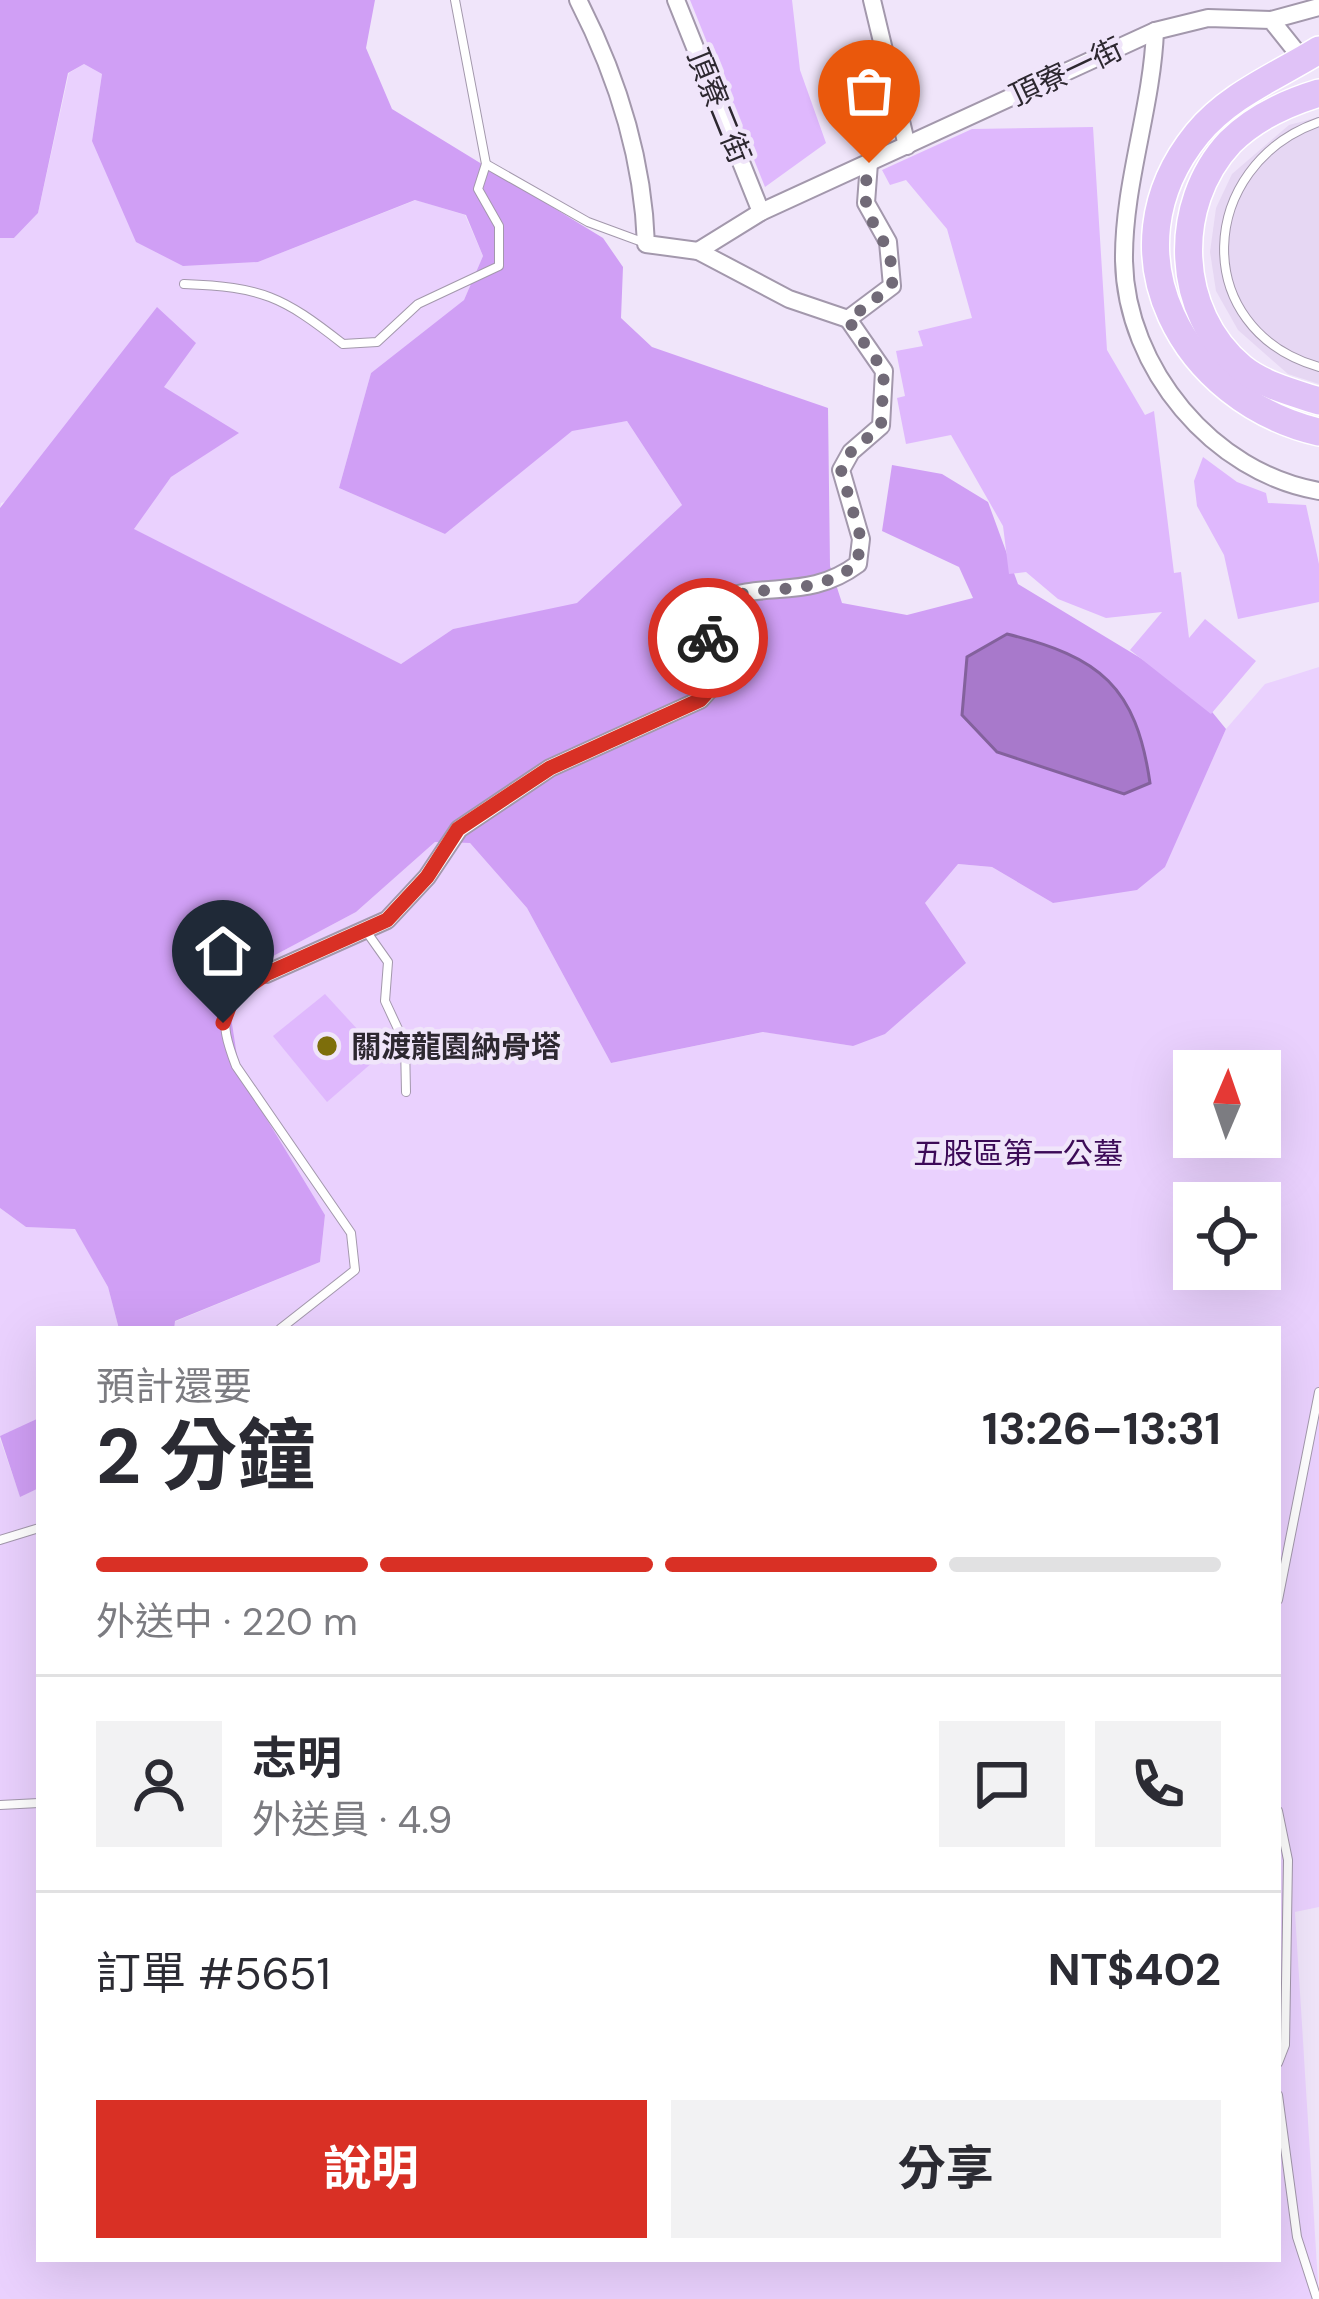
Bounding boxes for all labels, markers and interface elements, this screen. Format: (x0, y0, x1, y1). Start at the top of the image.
street label: 頂寮一街 (1003, 29, 1129, 115)
pin (818, 40, 920, 163)
street label: 頂寮二街 (678, 43, 760, 169)
icon: bag (836, 58, 902, 124)
courier (648, 578, 768, 698)
icon: bike (675, 605, 741, 671)
pin (172, 900, 274, 1023)
icon: home (190, 918, 256, 984)
place label: 關渡龍園納骨塔 (351, 1027, 561, 1066)
marker: 關渡龍園納骨塔 (314, 1033, 340, 1059)
north arrow (1173, 1050, 1281, 1158)
map controls (1173, 1050, 1281, 1290)
park label: 五股區第一公墓 (913, 1134, 1123, 1173)
button: locate (1173, 1182, 1281, 1290)
text: 預計還要 (96, 1361, 252, 1412)
text: 13:26–13:31 (982, 1399, 1221, 1458)
text: 2 分鐘 (96, 1406, 315, 1507)
text: 外送中 · 220 m (96, 1596, 358, 1647)
button: person (96, 1721, 222, 1847)
button: chat (939, 1721, 1065, 1847)
button: phone (1095, 1721, 1221, 1847)
text: 志明 (252, 1729, 342, 1788)
text: 外送員 · 4.9 (252, 1794, 452, 1845)
text: NT$402 (1048, 1940, 1221, 1999)
text: 訂單 #5651 (96, 1944, 330, 2003)
button: 說明 (96, 2100, 647, 2238)
button: 分享 (671, 2100, 1221, 2238)

